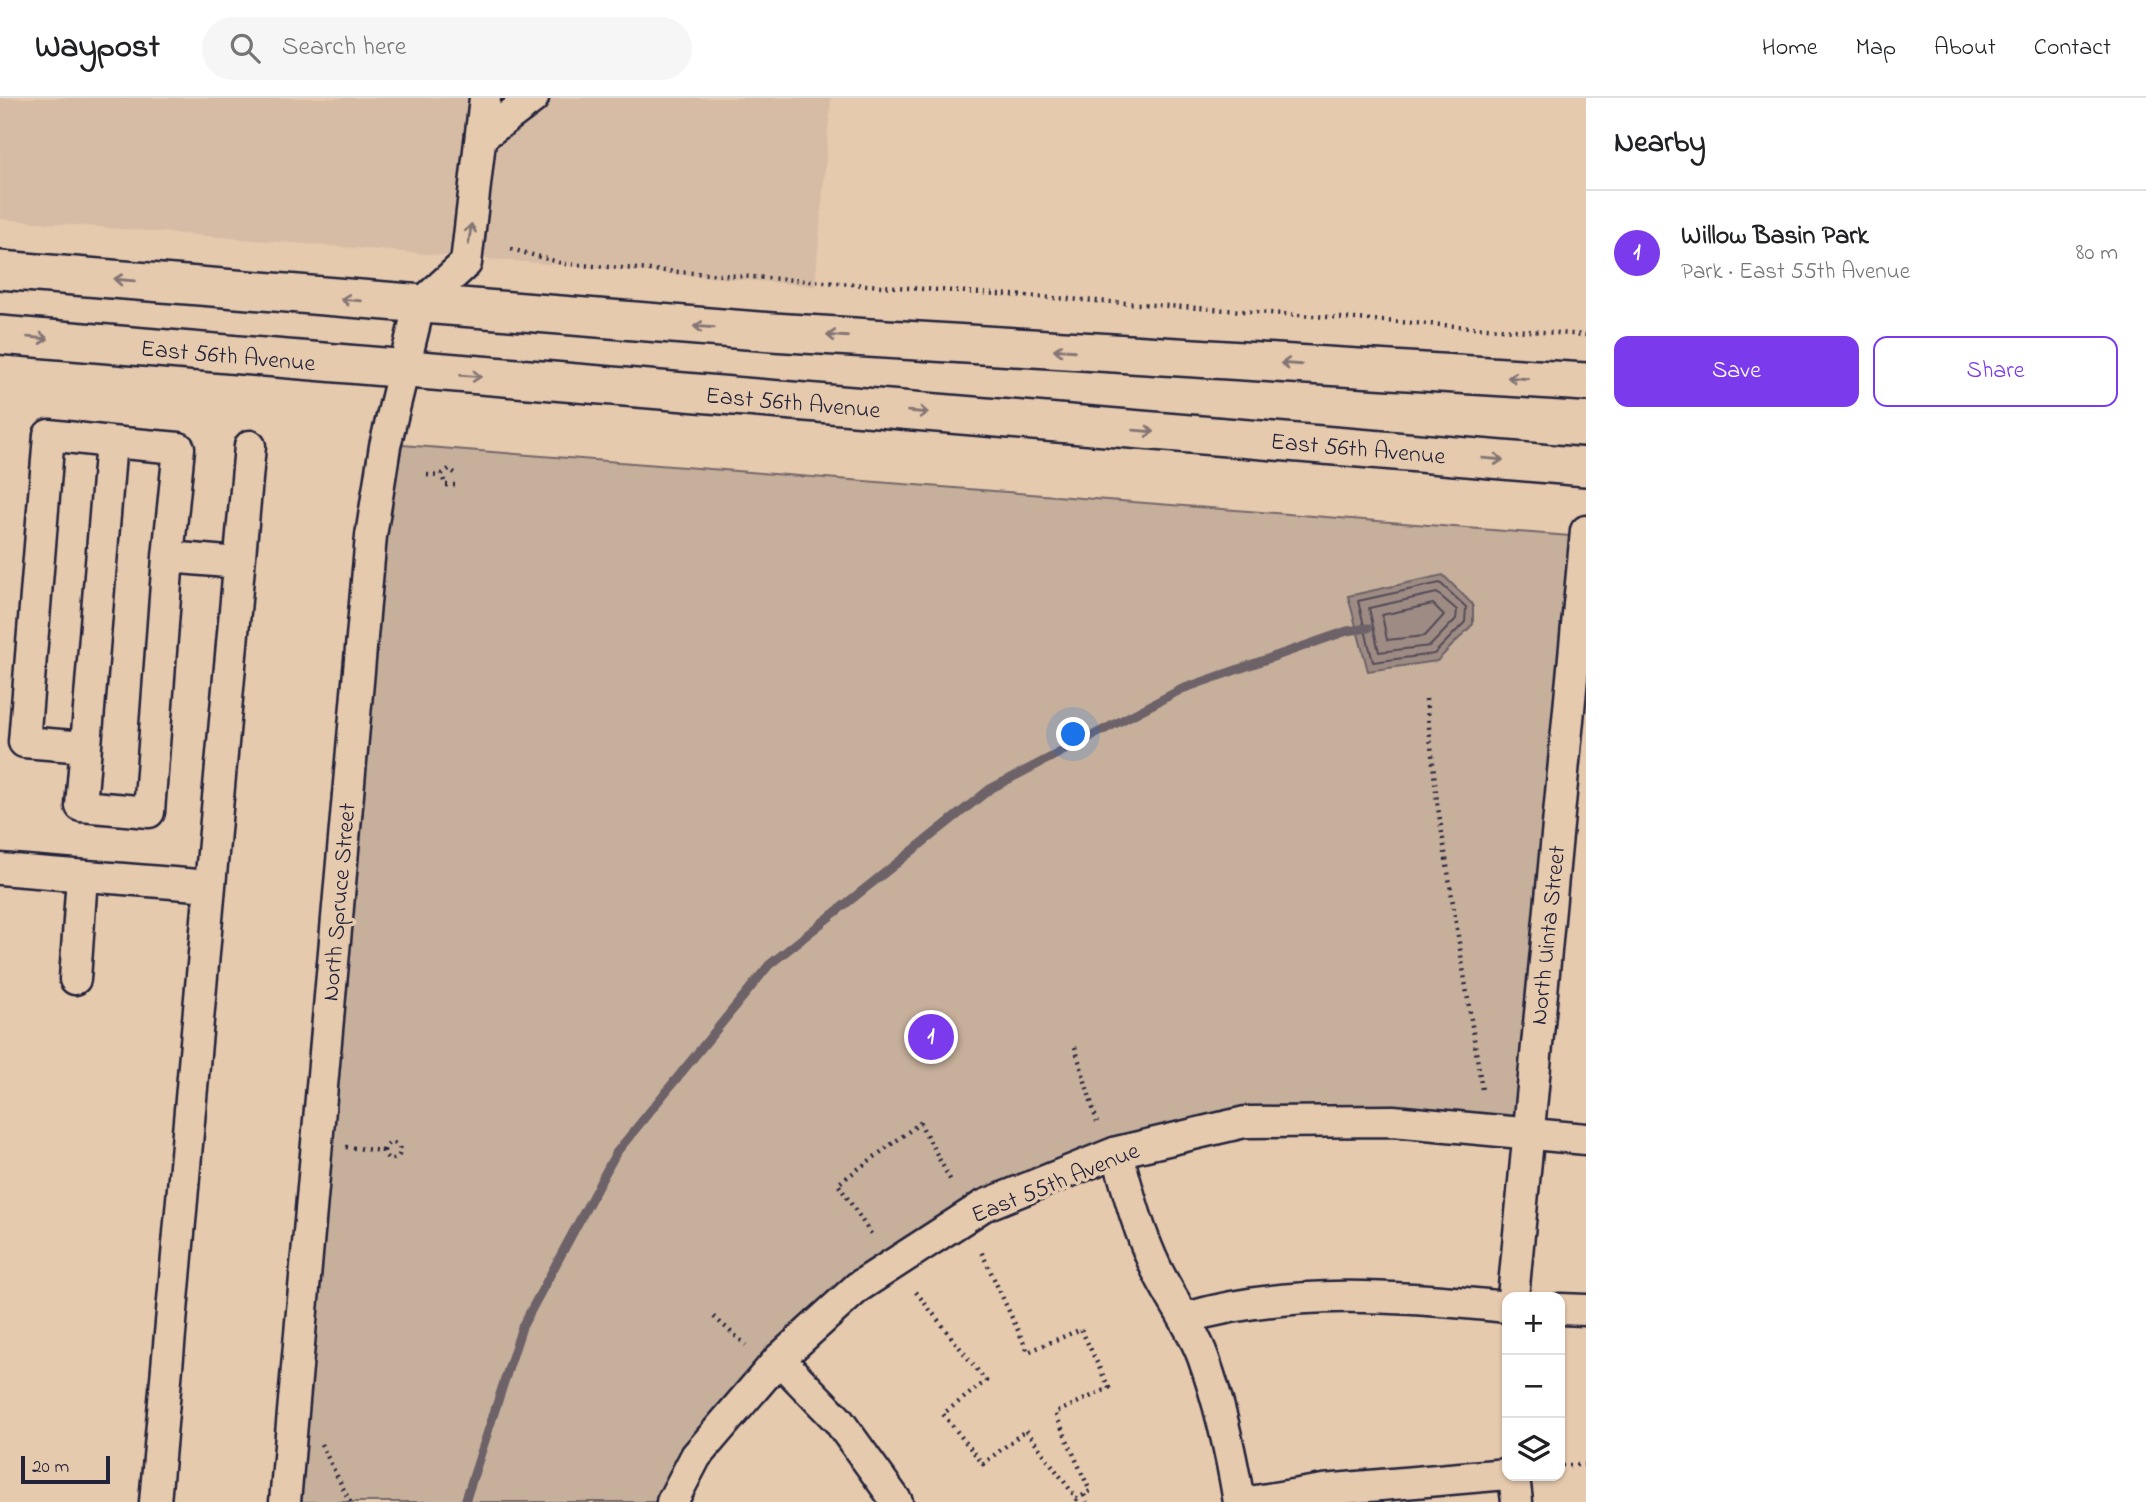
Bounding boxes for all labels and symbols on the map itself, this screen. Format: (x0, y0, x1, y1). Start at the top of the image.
one-way arrow (463, 223, 476, 246)
one-way arrow (113, 273, 136, 286)
one-way arrow (340, 293, 362, 306)
one-way arrow (693, 320, 716, 333)
one-way arrow (825, 329, 848, 342)
one-way arrow (26, 332, 49, 345)
street label: East 56th Avenue (139, 332, 317, 383)
one-way arrow (1053, 343, 1076, 356)
one-way arrow (1280, 357, 1303, 370)
one-way arrow (459, 370, 482, 383)
one-way arrow (1507, 371, 1530, 384)
street label: East 56th Avenue (704, 379, 882, 430)
one-way arrow (906, 406, 928, 419)
one-way arrow (1133, 425, 1155, 438)
street label: East 56th Avenue (1269, 425, 1447, 476)
one-way arrow (1481, 453, 1504, 466)
your location (1056, 717, 1090, 751)
street label: North Spruce Street (314, 802, 367, 1003)
street label: North Uinta Street (1523, 844, 1576, 1027)
pin: 1 (908, 1011, 954, 1063)
street label: East 55th Avenue (967, 1135, 1145, 1234)
scale bar (21, 1453, 110, 1485)

